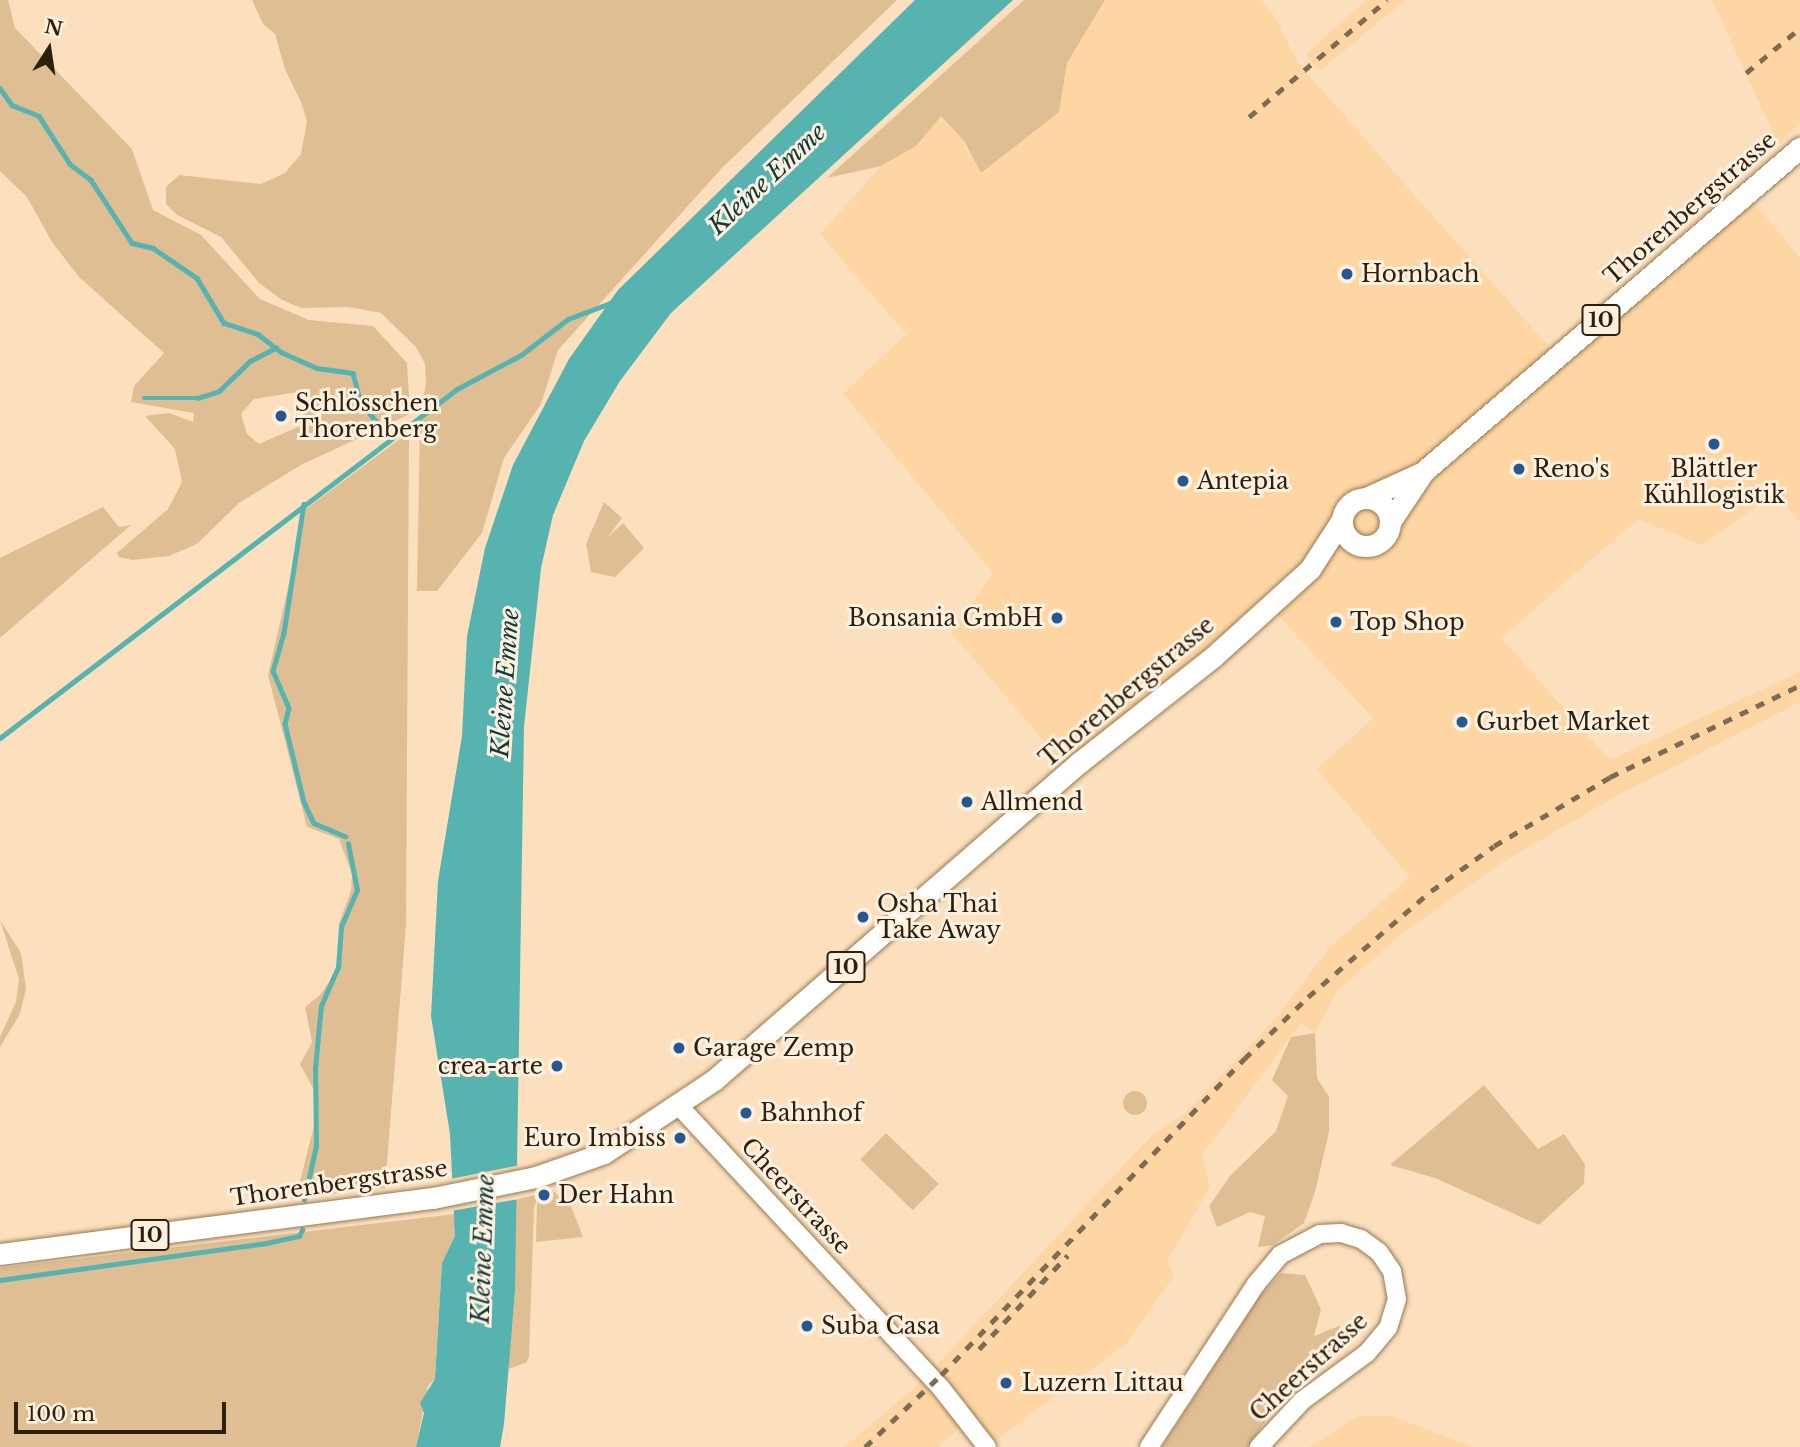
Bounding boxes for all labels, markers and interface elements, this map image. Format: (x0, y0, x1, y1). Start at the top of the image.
north arrow (14, 14, 84, 84)
text: N (42, 15, 65, 41)
water label: Kleine Emme (703, 118, 831, 240)
street label: Thorenbergstrasse (1598, 126, 1782, 290)
place label: Hornbach (1361, 260, 1479, 288)
marker: Hornbach (1339, 266, 1355, 282)
road number: 10 (1580, 302, 1622, 338)
place label: Schlösschen Thorenberg (295, 389, 439, 443)
marker: Schlösschen Thorenberg (273, 408, 289, 424)
marker: Blättler Kühllogistik (1706, 436, 1722, 452)
place label: Reno's (1533, 455, 1610, 483)
place label: Blättler Kühllogistik (1643, 455, 1785, 509)
marker: Reno's (1511, 461, 1527, 477)
place label: Antepia (1197, 467, 1289, 495)
marker: Antepia (1175, 473, 1191, 489)
place label: Bonsania GmbH (848, 604, 1043, 632)
water label: Kleine Emme (485, 608, 525, 758)
place label: Top Shop (1350, 608, 1464, 636)
marker: Bonsania GmbH (1049, 610, 1065, 626)
street label: Thorenbergstrasse (1034, 611, 1220, 773)
marker: Top Shop (1328, 614, 1344, 630)
place label: Gurbet Market (1476, 708, 1650, 736)
marker: Gurbet Market (1454, 714, 1470, 730)
place label: Allmend (981, 788, 1083, 816)
marker: Allmend (959, 794, 975, 810)
place label: Osha Thai Take Away (877, 890, 1002, 944)
marker: Osha Thai Take Away (855, 909, 871, 925)
road number: 10 (825, 950, 867, 984)
place label: Garage Zemp (693, 1034, 854, 1062)
marker: Garage Zemp (671, 1040, 687, 1056)
place label: crea-arte (438, 1052, 543, 1080)
marker: crea-arte (549, 1058, 565, 1074)
place label: Bahnhof (760, 1099, 862, 1127)
marker: Bahnhof (738, 1105, 754, 1121)
place label: Euro Imbiss (524, 1124, 666, 1152)
marker: Euro Imbiss (672, 1130, 688, 1146)
street label: Cheerstrasse (735, 1132, 857, 1260)
street label: Thorenbergstrasse (229, 1154, 449, 1212)
water label: Kleine Emme (466, 1174, 500, 1324)
place label: Der Hahn (558, 1181, 675, 1209)
marker: Der Hahn (536, 1187, 552, 1203)
road number: 10 (129, 1218, 171, 1252)
street label: Cheerstrasse (1245, 1307, 1373, 1427)
place label: Suba Casa (821, 1312, 940, 1340)
marker: Suba Casa (799, 1318, 815, 1334)
place label: Luzern Littau (1022, 1369, 1184, 1397)
marker: Luzern Littau (996, 1373, 1016, 1393)
scale bar (18, 1388, 229, 1432)
text: 100 m (27, 1401, 95, 1427)

